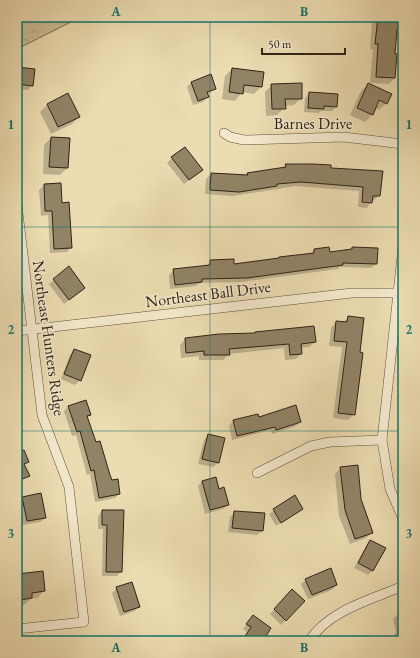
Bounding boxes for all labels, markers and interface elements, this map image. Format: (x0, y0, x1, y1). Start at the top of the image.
text: A (110, 3, 121, 20)
text: B (300, 3, 308, 20)
scale bar (262, 30, 345, 56)
text: 50 m (268, 36, 292, 52)
street label: Barnes Drive (274, 113, 352, 134)
text: 1 (8, 116, 15, 133)
text: 1 (406, 116, 413, 133)
street label: Northeast Hunters Ridge (28, 259, 70, 417)
street label: Northeast Ball Drive (144, 276, 272, 312)
text: 2 (8, 321, 15, 338)
text: 2 (406, 321, 413, 338)
text: 3 (8, 525, 15, 542)
text: 3 (406, 525, 413, 542)
text: A (110, 639, 121, 656)
text: B (300, 639, 308, 656)

